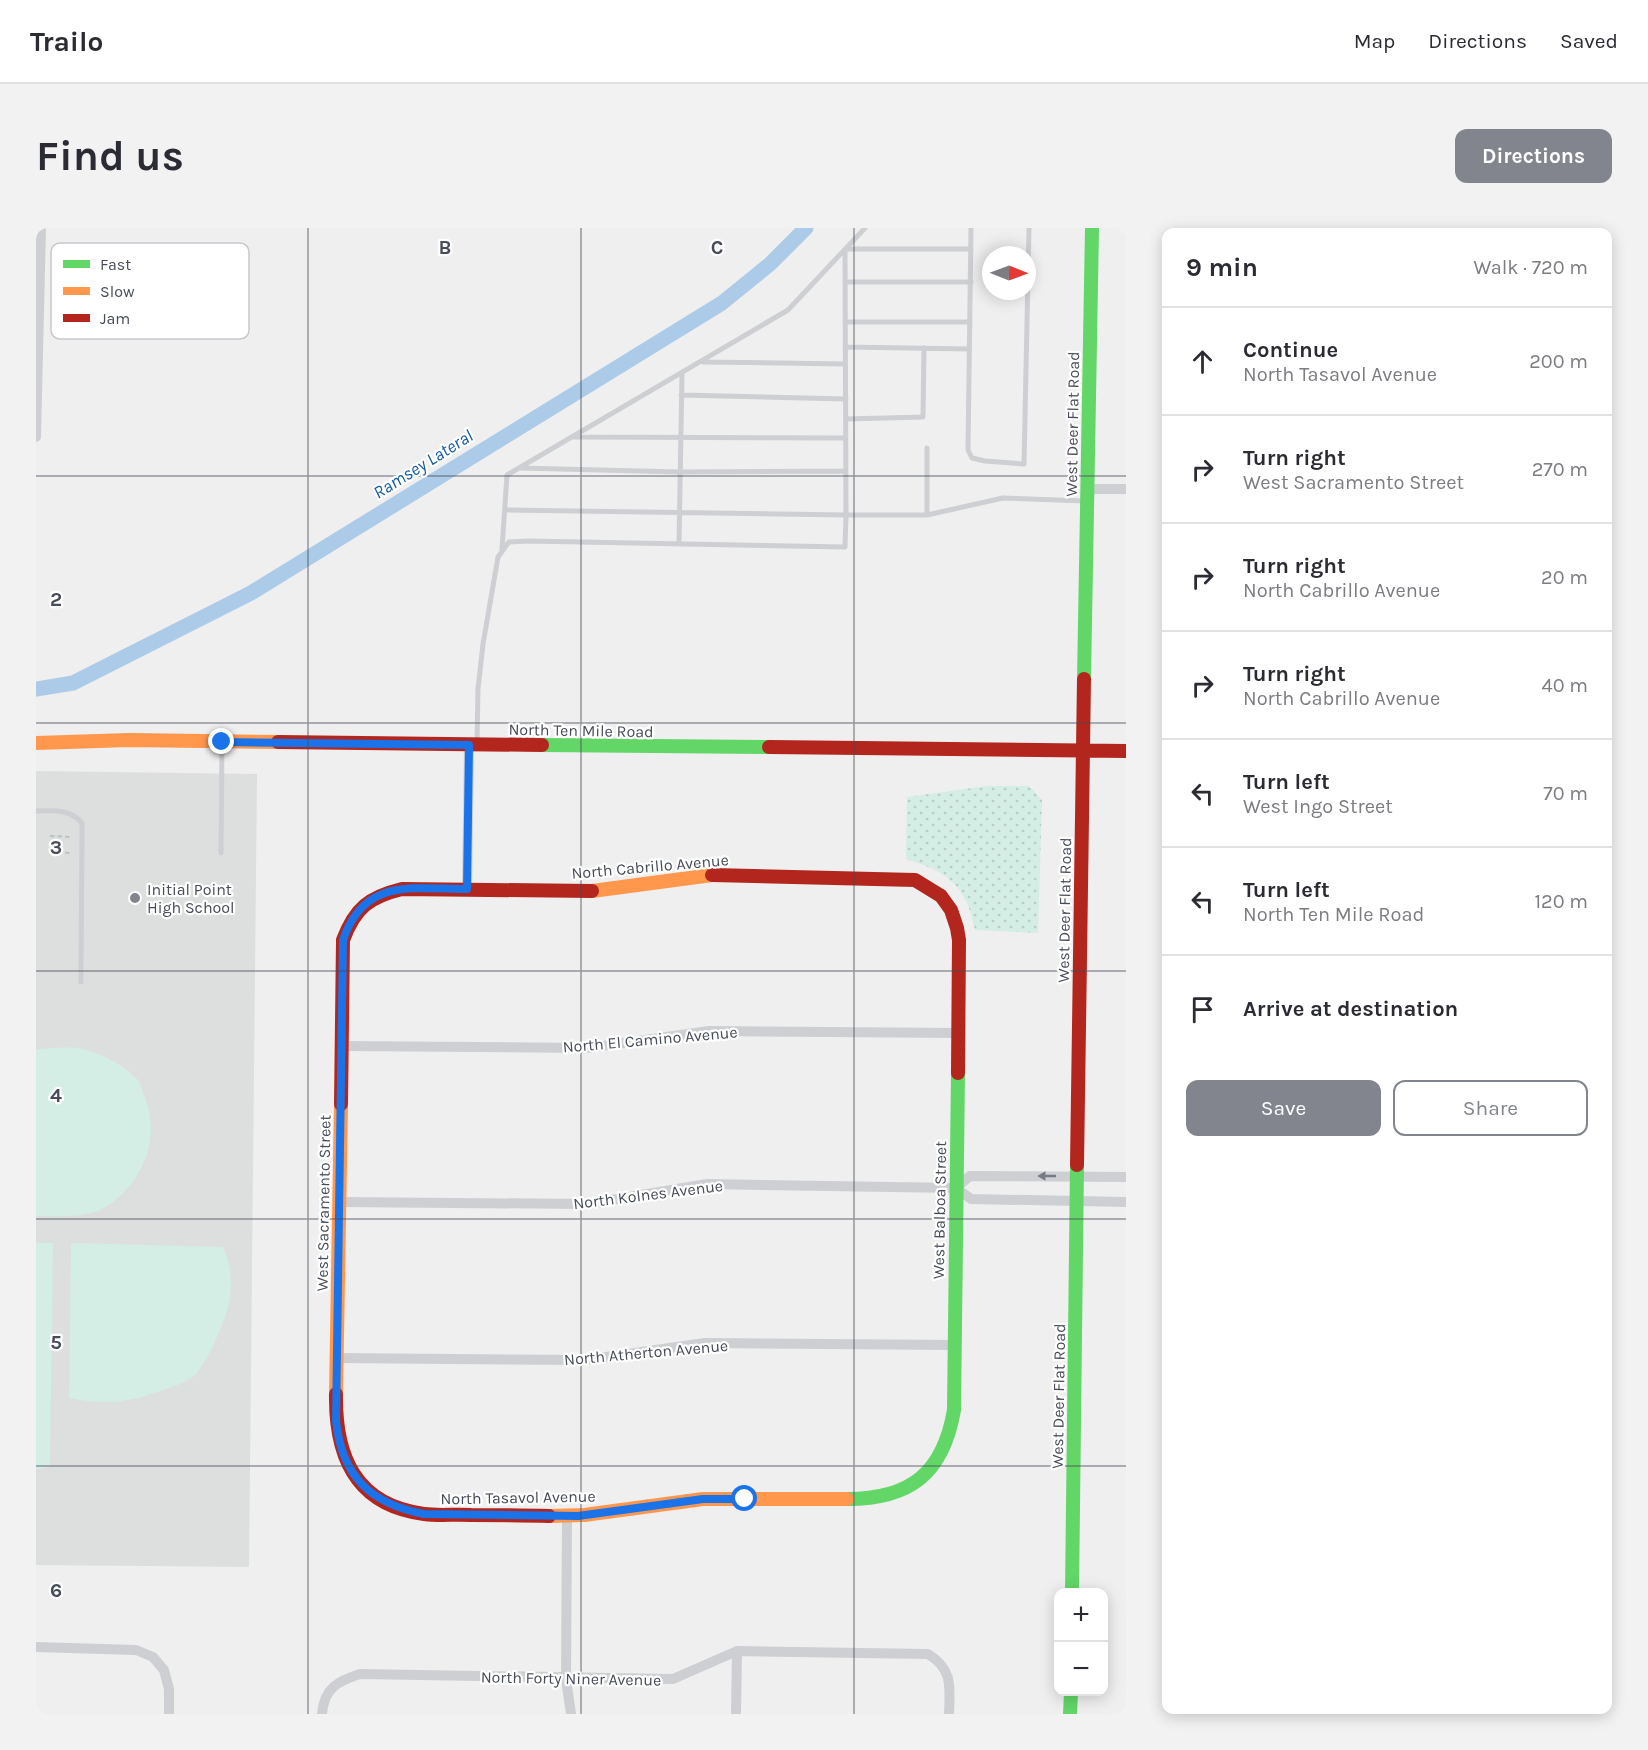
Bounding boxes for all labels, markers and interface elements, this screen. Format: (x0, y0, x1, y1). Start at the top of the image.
text: Trailo (30, 25, 103, 58)
text: Map (1354, 29, 1395, 53)
text: Directions (1428, 29, 1527, 53)
text: Saved (1560, 29, 1618, 53)
button: Directions (1455, 129, 1612, 183)
text: Find us (36, 131, 184, 181)
text: B (439, 236, 451, 259)
text: C (711, 236, 723, 259)
legend (51, 243, 249, 339)
north arrow (982, 246, 1036, 300)
text: 9 min (1186, 252, 1258, 283)
text: Fast (100, 255, 131, 274)
text: Walk · 720 m (1474, 256, 1588, 279)
text: Slow (100, 282, 135, 301)
text: Jam (100, 309, 130, 328)
text: Continue (1243, 337, 1338, 363)
icon: ahead (1186, 345, 1219, 378)
text: 200 m (1529, 350, 1588, 373)
street label: West Deer Flat Road (1062, 351, 1083, 497)
text: North Tasavol Avenue (1243, 363, 1437, 386)
water label: Ramsey Lateral (369, 424, 477, 503)
text: Turn right (1243, 445, 1346, 471)
icon: right (1186, 453, 1219, 486)
text: 270 m (1532, 458, 1588, 481)
text: West Sacramento Street (1243, 471, 1464, 494)
text: Turn right (1243, 553, 1346, 579)
icon: right (1186, 561, 1219, 594)
text: 20 m (1541, 566, 1588, 589)
text: North Cabrillo Avenue (1243, 579, 1440, 602)
text: 2 (50, 588, 62, 611)
text: Turn right (1243, 661, 1346, 687)
icon: right (1186, 669, 1219, 702)
text: 40 m (1542, 674, 1588, 697)
text: North Cabrillo Avenue (1243, 687, 1440, 710)
street label: North Ten Mile Road (508, 720, 654, 741)
route end (208, 728, 234, 754)
text: Turn left (1243, 769, 1330, 795)
icon: left (1186, 777, 1219, 810)
text: 70 m (1543, 782, 1588, 805)
text: West Ingo Street (1243, 795, 1393, 818)
text: 3 (50, 836, 62, 859)
street label: West Deer Flat Road (1054, 837, 1075, 983)
street label: North Cabrillo Avenue (571, 850, 729, 883)
text: Turn left (1243, 877, 1330, 903)
place label: Initial Point High School (147, 880, 235, 917)
icon: left (1186, 885, 1219, 918)
text: 120 m (1534, 890, 1588, 913)
marker: Initial Point High School (128, 891, 142, 905)
text: North Ten Mile Road (1243, 903, 1424, 926)
icon: arrive (1186, 993, 1219, 1026)
text: Arrive at destination (1243, 996, 1458, 1022)
street label: North El Camino Avenue (562, 1022, 738, 1057)
button: Save (1186, 1080, 1381, 1136)
button: Share (1393, 1080, 1588, 1136)
text: 4 (50, 1084, 62, 1107)
street label: West Sacramento Street (312, 1114, 335, 1292)
street label: West Balboa Street (929, 1141, 950, 1279)
one-way arrow (1037, 1171, 1056, 1181)
street label: North Kolnes Avenue (572, 1176, 724, 1213)
street label: West Deer Flat Road (1048, 1323, 1069, 1469)
text: 5 (50, 1331, 62, 1354)
street label: North Atherton Avenue (563, 1336, 729, 1369)
route start (731, 1485, 757, 1511)
street label: North Tasavol Avenue (440, 1487, 596, 1508)
text: 6 (50, 1579, 62, 1602)
map controls (1054, 1588, 1108, 1696)
button: + (1054, 1588, 1108, 1642)
button: − (1054, 1642, 1108, 1696)
street label: North Forty Niner Avenue (481, 1667, 661, 1690)

